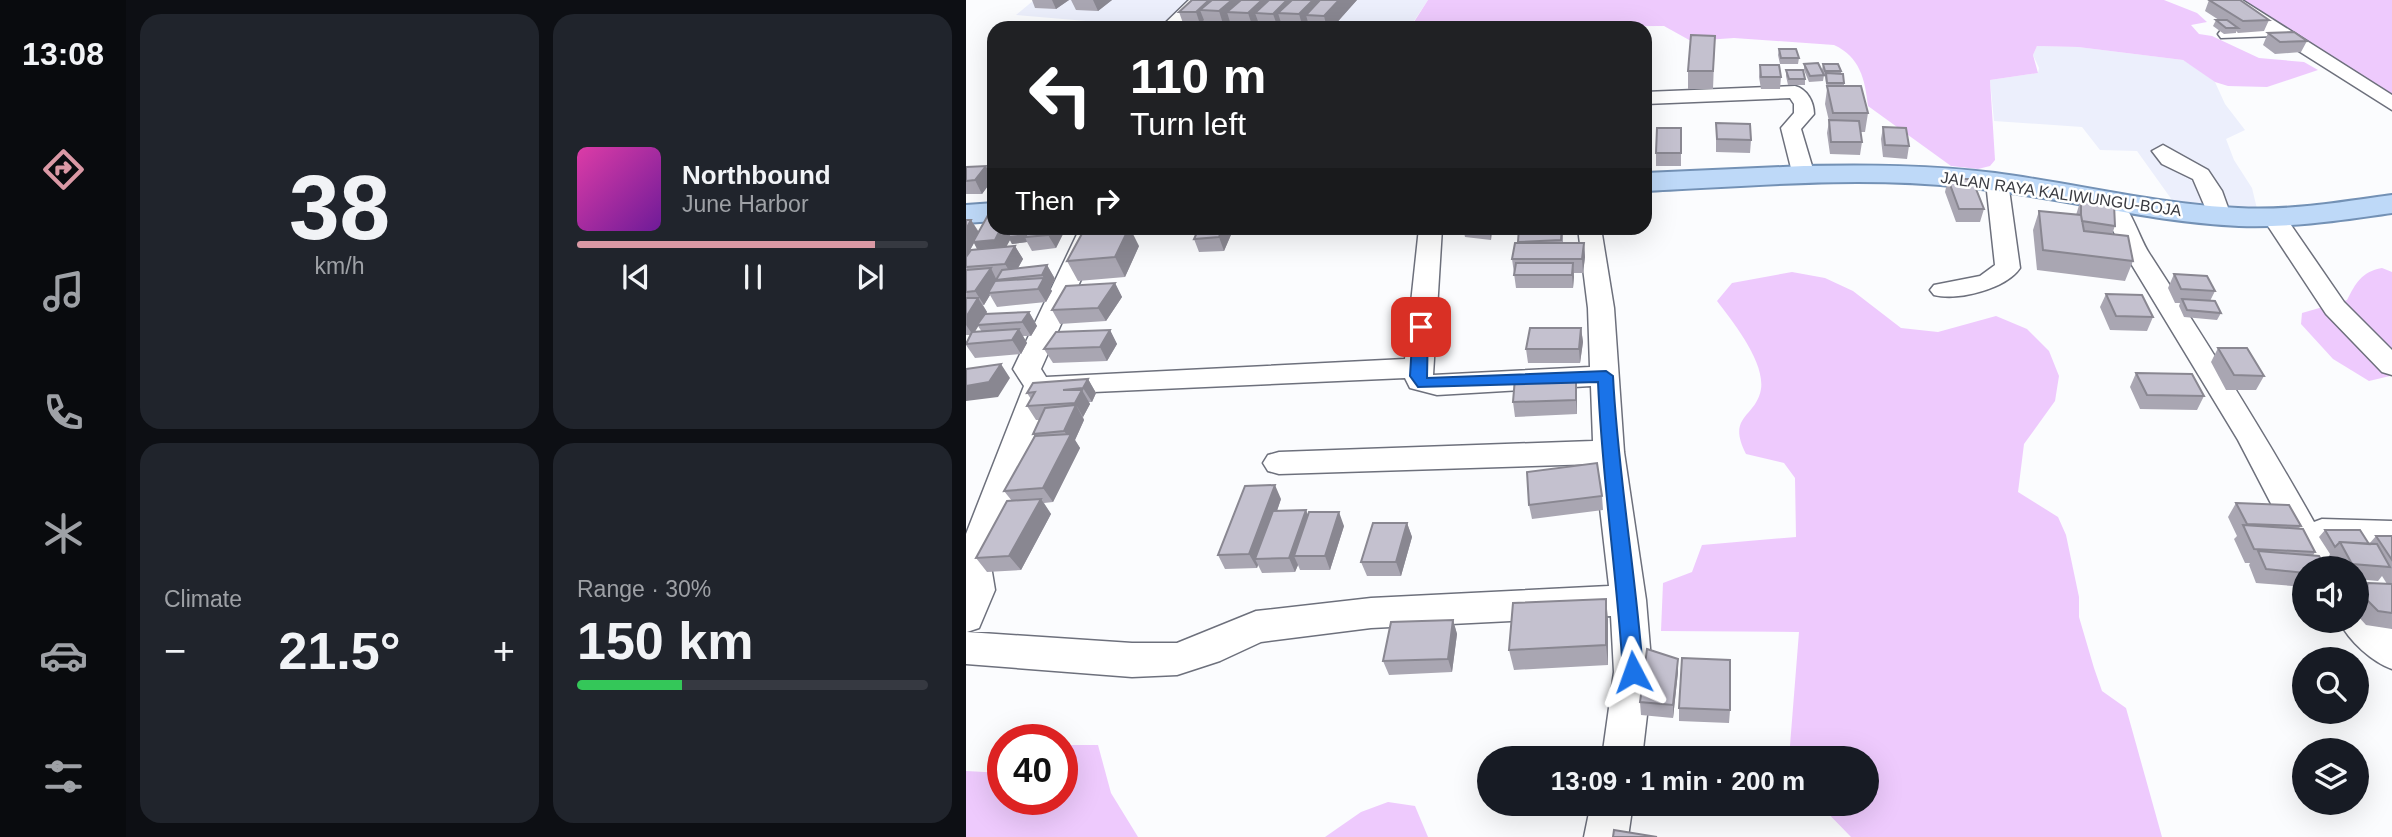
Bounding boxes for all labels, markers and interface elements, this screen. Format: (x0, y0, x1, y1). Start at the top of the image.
text: 13:08 (22, 36, 104, 72)
icon: left (1015, 49, 1106, 140)
text: 110 m (1130, 49, 1266, 103)
text: Turn left (1130, 106, 1246, 142)
icon: directions (39, 145, 88, 194)
text: 38 (289, 157, 390, 258)
text: Northbound (682, 160, 831, 190)
street label: JALAN RAYA KALIWUNGU-BOJA (1939, 169, 2183, 219)
icon: right (1088, 182, 1126, 220)
text: Then (1015, 186, 1074, 216)
text: June Harbor (682, 191, 809, 217)
text: km/h (315, 253, 364, 279)
icon: previous (617, 258, 655, 296)
icon: pause (734, 258, 772, 296)
icon: next (851, 258, 889, 296)
icon: music (39, 267, 88, 316)
pin (1391, 297, 1451, 357)
icon: arrive (1402, 308, 1440, 346)
icon: phone (39, 388, 88, 437)
icon: climate (39, 509, 88, 558)
map controls (2292, 556, 2369, 815)
button: sound (2292, 556, 2369, 633)
text: Range · 30% (577, 576, 711, 602)
text: Climate (164, 586, 242, 612)
text: 150 km (577, 612, 753, 670)
text: 21.5° (278, 622, 401, 680)
text: − (164, 630, 186, 672)
text: + (493, 630, 515, 672)
icon: car (39, 631, 88, 680)
position arrow (1596, 635, 1670, 709)
button: search (2292, 647, 2369, 724)
speed limit sign: 40 (987, 724, 1078, 815)
button: layers (2292, 738, 2369, 815)
icon: filters (39, 752, 88, 801)
text: 13:09 · 1 min · 200 m (1551, 766, 1805, 796)

